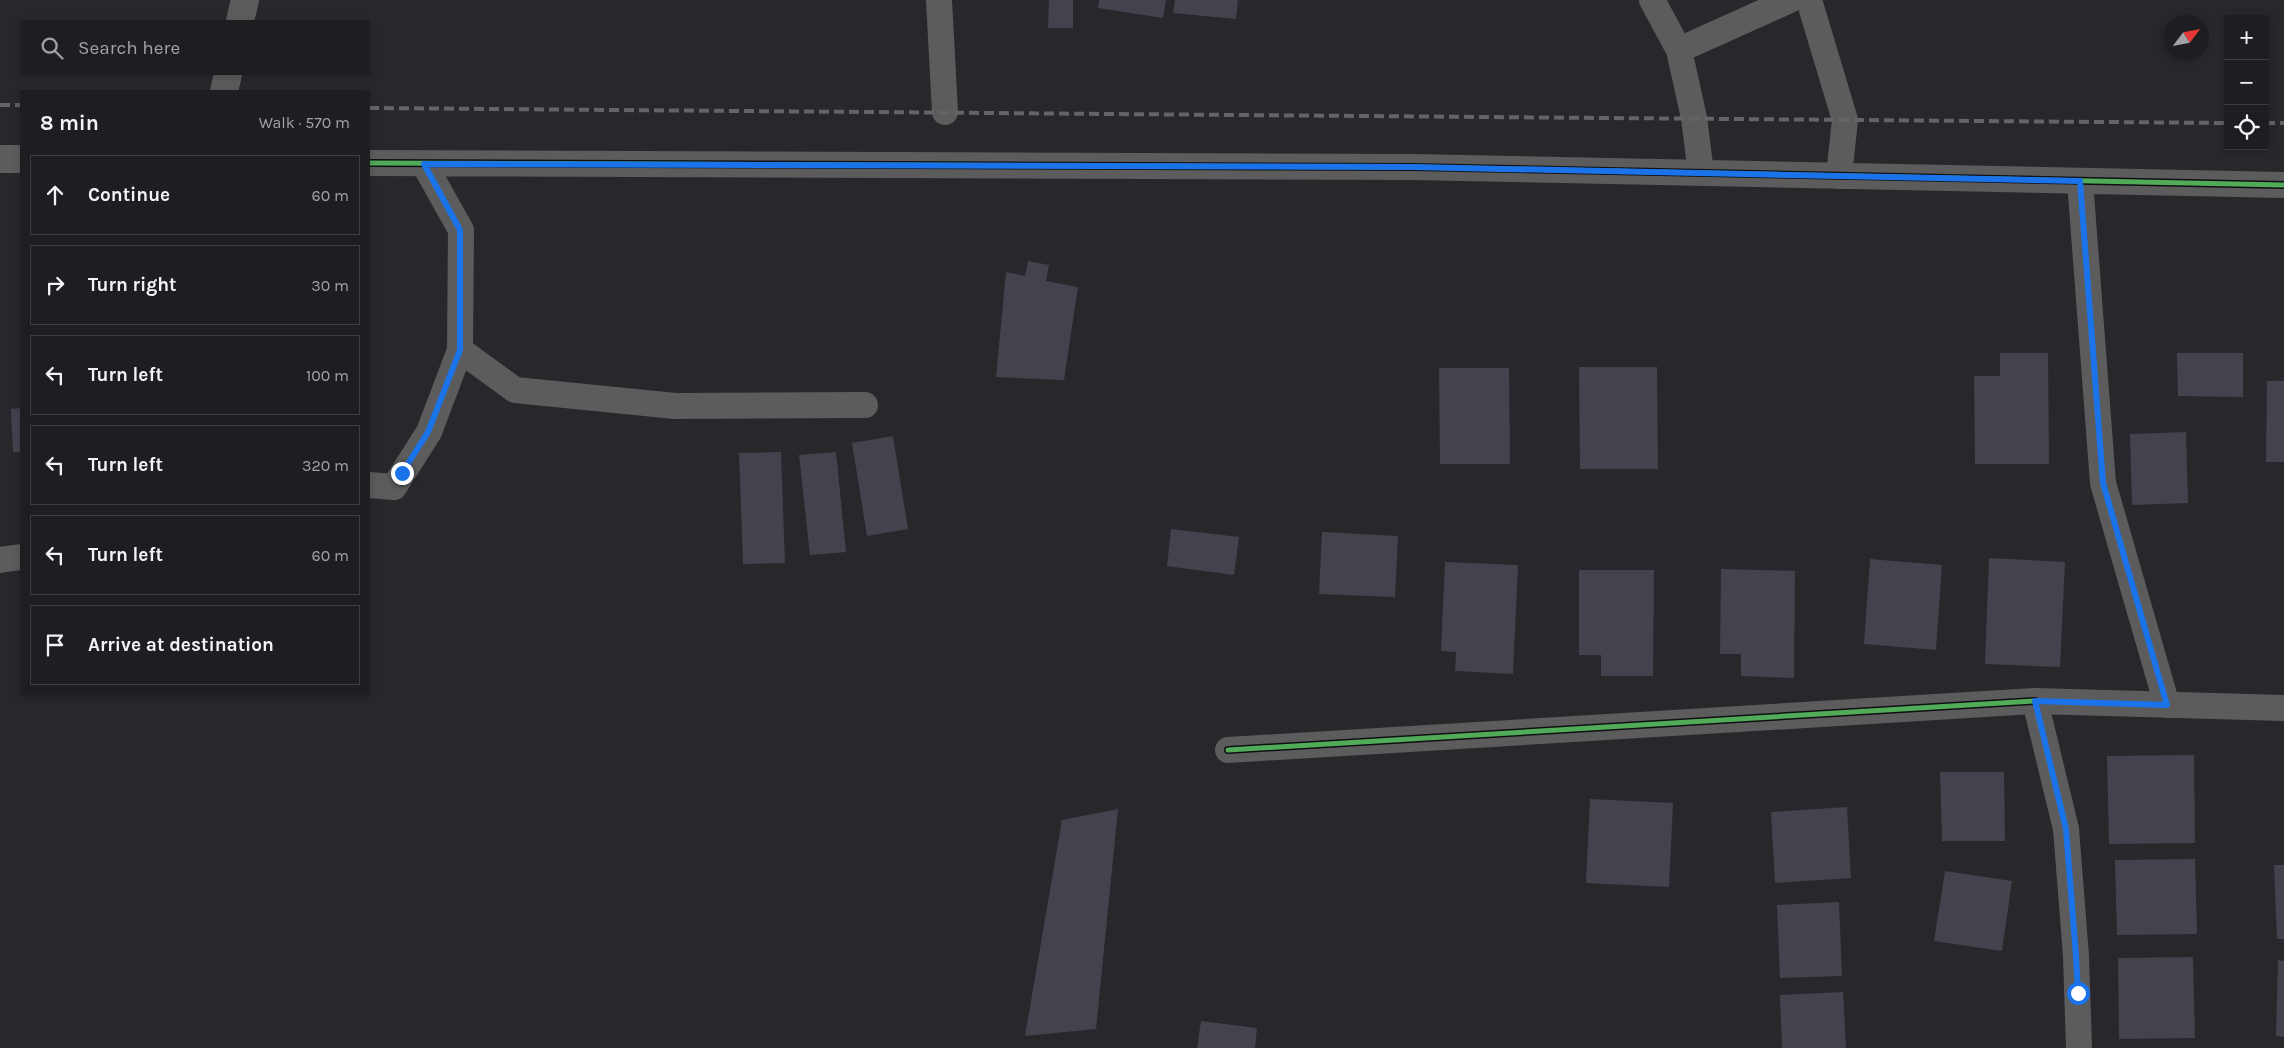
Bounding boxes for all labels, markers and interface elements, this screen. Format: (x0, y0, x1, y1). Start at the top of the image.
north arrow (2164, 15, 2209, 60)
map controls (2224, 15, 2269, 150)
button: + (2224, 15, 2269, 60)
search box (20, 20, 370, 75)
icon: search (38, 34, 66, 62)
text: Search here (78, 37, 180, 59)
button: − (2224, 60, 2269, 105)
button: locate (2224, 105, 2269, 150)
text: 8 min (40, 111, 99, 135)
text: Walk · 570 m (259, 113, 350, 132)
icon: ahead (41, 181, 69, 209)
text: Continue (88, 184, 170, 206)
text: 60 m (312, 186, 349, 205)
icon: right (41, 271, 69, 299)
text: Turn right (88, 274, 177, 296)
text: 30 m (311, 276, 349, 295)
icon: left (41, 361, 69, 389)
text: Turn left (88, 364, 163, 386)
text: 100 m (306, 366, 349, 385)
icon: left (41, 451, 69, 479)
text: Turn left (88, 454, 163, 476)
text: 320 m (302, 456, 349, 475)
route end (391, 462, 414, 485)
icon: left (41, 541, 69, 569)
text: Turn left (88, 544, 163, 566)
text: 60 m (312, 546, 349, 565)
icon: arrive (41, 631, 69, 659)
text: Arrive at destination (88, 634, 274, 656)
route start (2067, 982, 2090, 1005)

